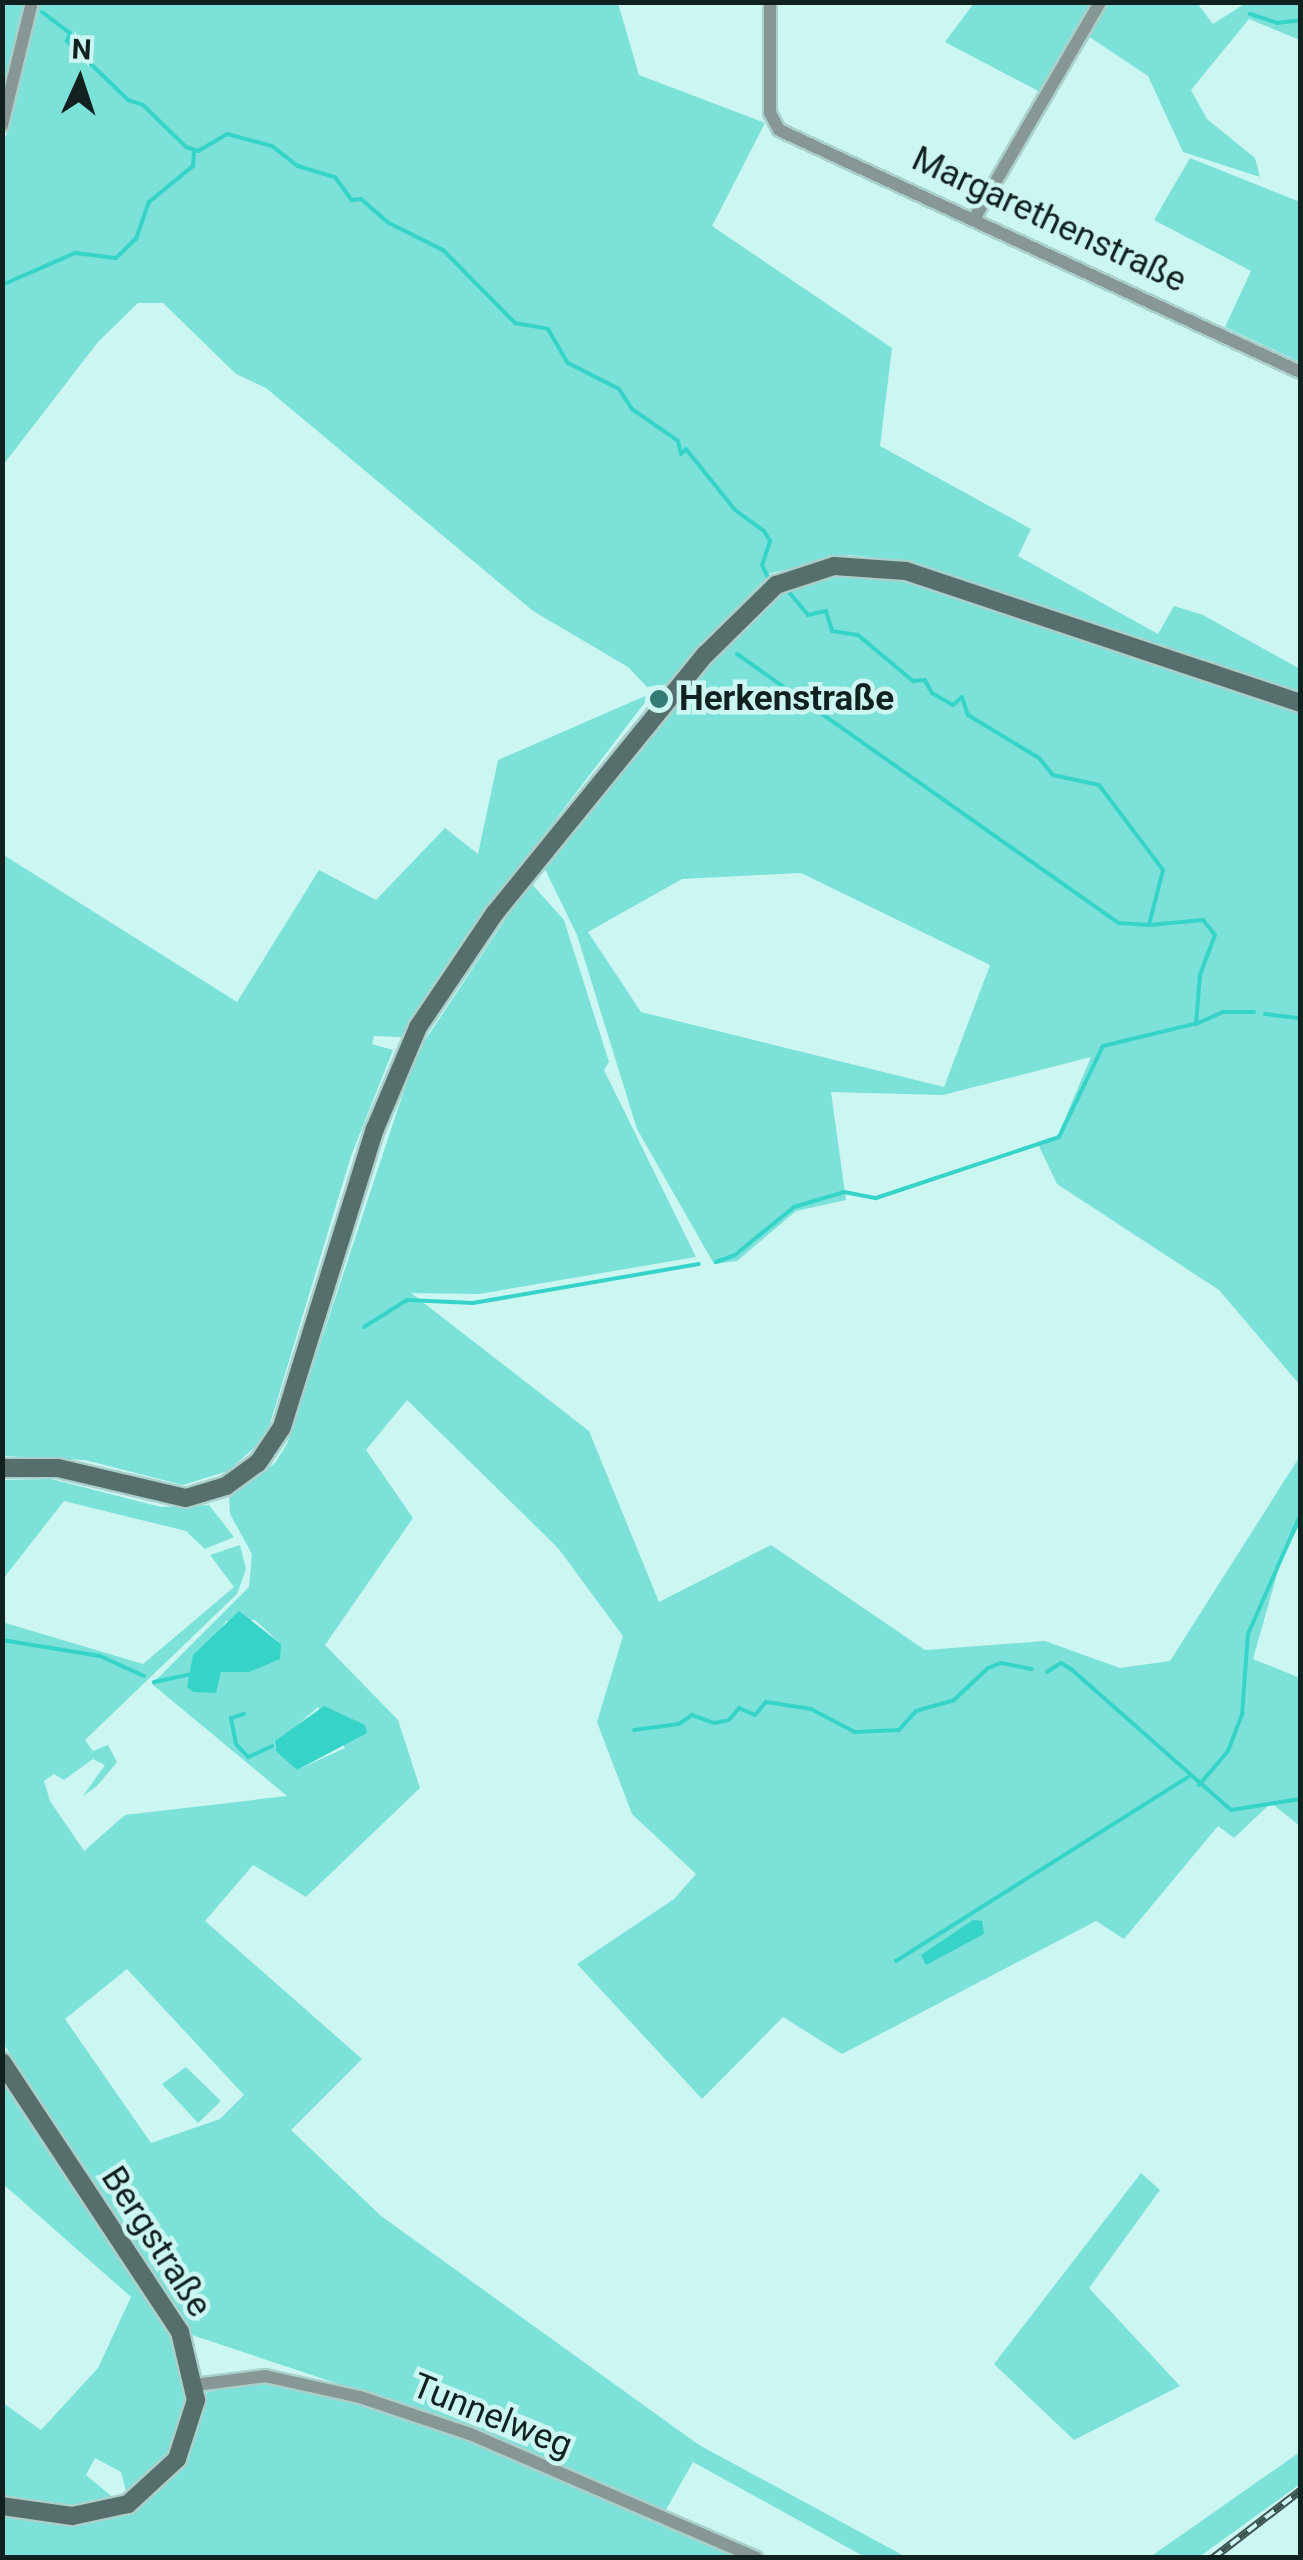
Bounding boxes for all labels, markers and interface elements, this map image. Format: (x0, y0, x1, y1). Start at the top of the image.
north arrow (30, 30, 130, 130)
text: N (71, 33, 92, 67)
street label: Margarethenstraße (905, 138, 1193, 302)
place label: Herkenstraße (679, 678, 894, 720)
marker: Herkenstraße (648, 688, 670, 710)
street label: Bergstraße (92, 2159, 220, 2325)
street label: Tunnelweg (406, 2365, 578, 2467)

